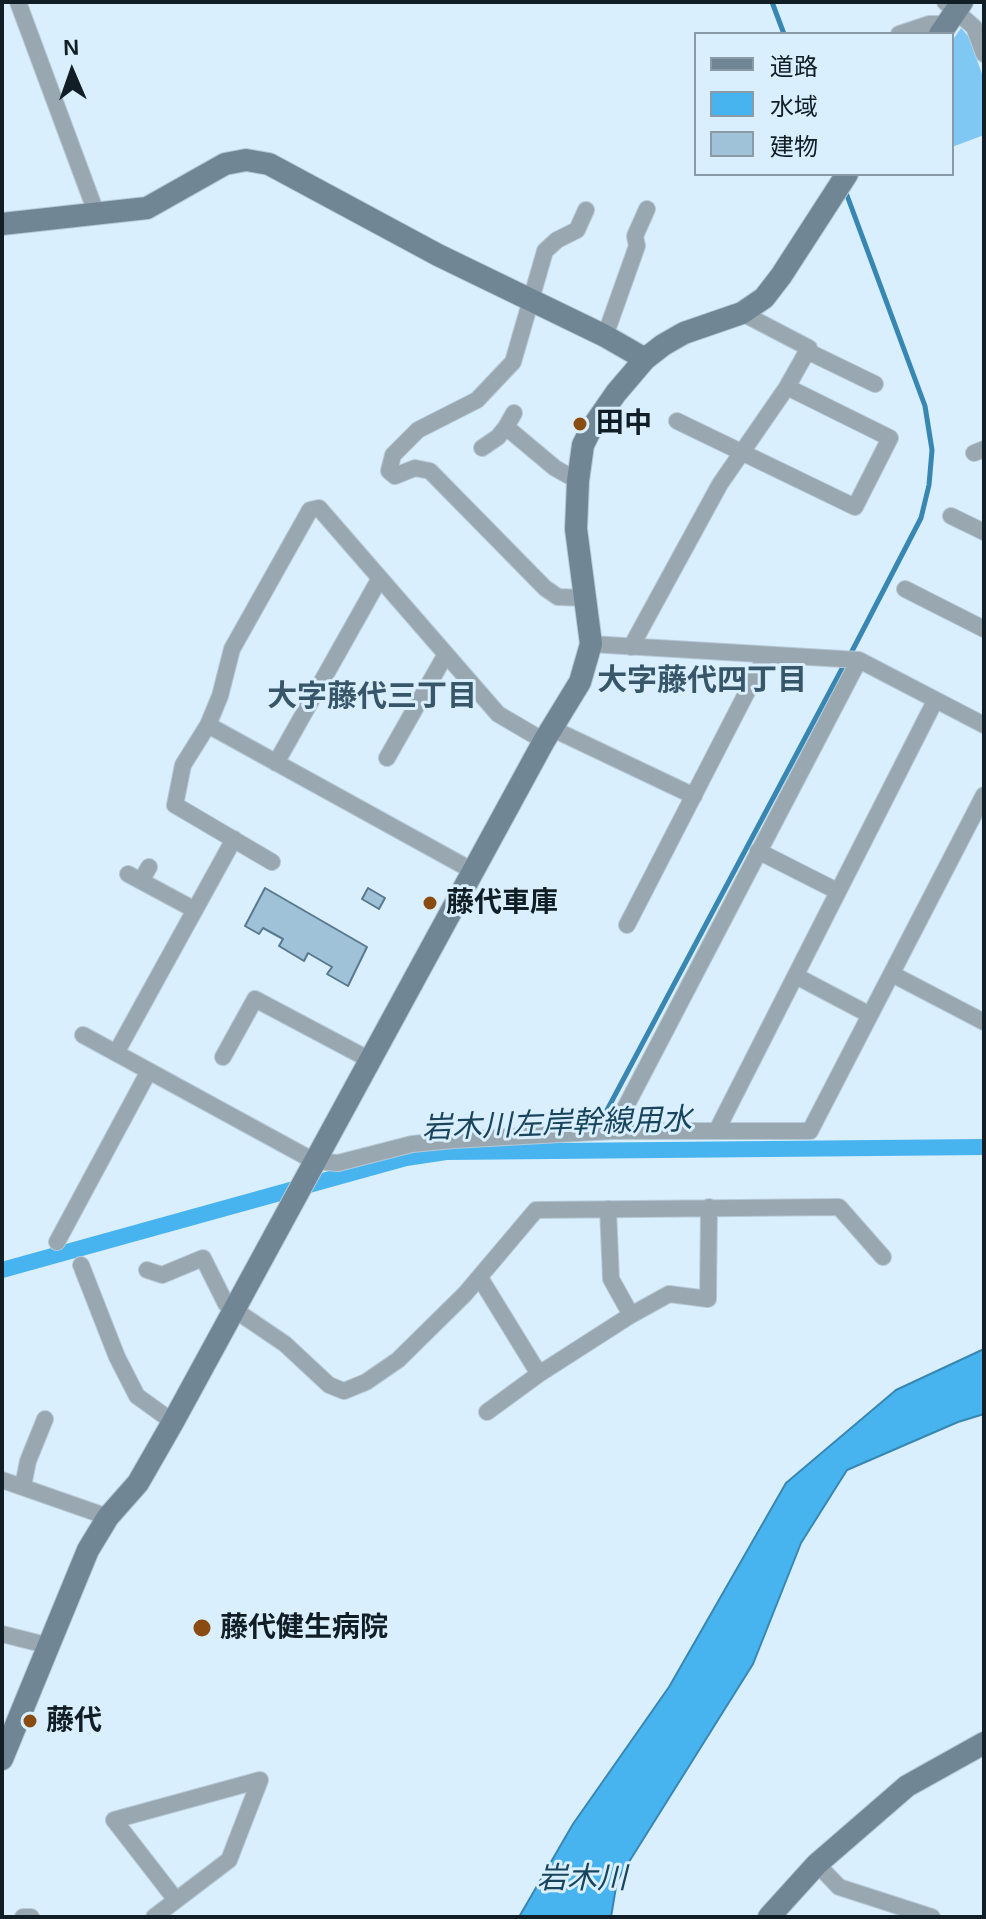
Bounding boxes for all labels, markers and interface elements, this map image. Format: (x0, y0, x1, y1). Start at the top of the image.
north arrow (32, 32, 112, 112)
legend (694, 32, 954, 176)
text: N (63, 35, 80, 60)
text: 道路 (770, 53, 818, 80)
text: 水域 (770, 93, 818, 120)
text: 建物 (770, 133, 818, 160)
place label: 田中 (596, 407, 652, 441)
marker: 田中 (571, 415, 589, 433)
district label: 大字藤代四丁目 (597, 664, 807, 700)
district label: 大字藤代三丁目 (267, 680, 477, 716)
place label: 藤代車庫 (446, 886, 558, 920)
marker: 藤代車庫 (421, 894, 439, 912)
water label: 岩木川左岸幹線用水 (421, 1102, 693, 1148)
place label: 藤代健生病院 (220, 1611, 388, 1645)
marker: 藤代健生病院 (191, 1617, 213, 1639)
place label: 藤代 (46, 1704, 102, 1738)
marker: 藤代 (21, 1712, 39, 1730)
water label: 岩木川 (537, 1862, 627, 1898)

